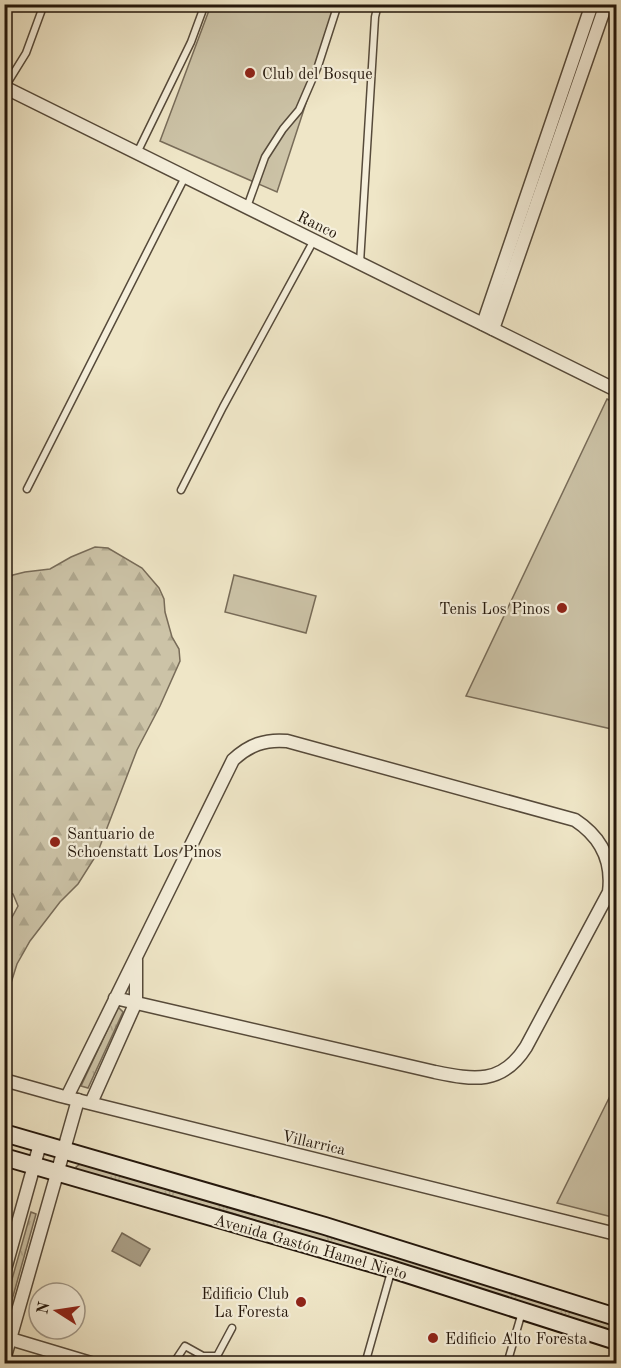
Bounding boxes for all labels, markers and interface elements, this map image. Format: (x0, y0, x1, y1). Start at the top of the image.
marker: Club del Bosque (243, 66, 257, 80)
place label: Club del Bosque (262, 67, 373, 83)
street label: Ranco (294, 209, 340, 242)
marker: Tenis Los Pinos (555, 601, 569, 615)
place label: Tenis Los Pinos (439, 602, 550, 618)
place label: Santuario de Schoenstatt Los Pinos (67, 827, 222, 861)
marker: Santuario de Schoenstatt Los Pinos (48, 835, 62, 849)
street label: Villarrica (280, 1129, 347, 1159)
street label: Avenida Gastón Hamel Nieto (212, 1213, 409, 1283)
north arrow (27, 1281, 87, 1341)
place label: Edificio Club La Foresta (201, 1287, 289, 1321)
marker: Edificio Club La Foresta (294, 1295, 308, 1309)
text: N (35, 1300, 54, 1316)
marker: Edificio Alto Foresta (426, 1331, 440, 1345)
place label: Edificio Alto Foresta (445, 1332, 588, 1348)

